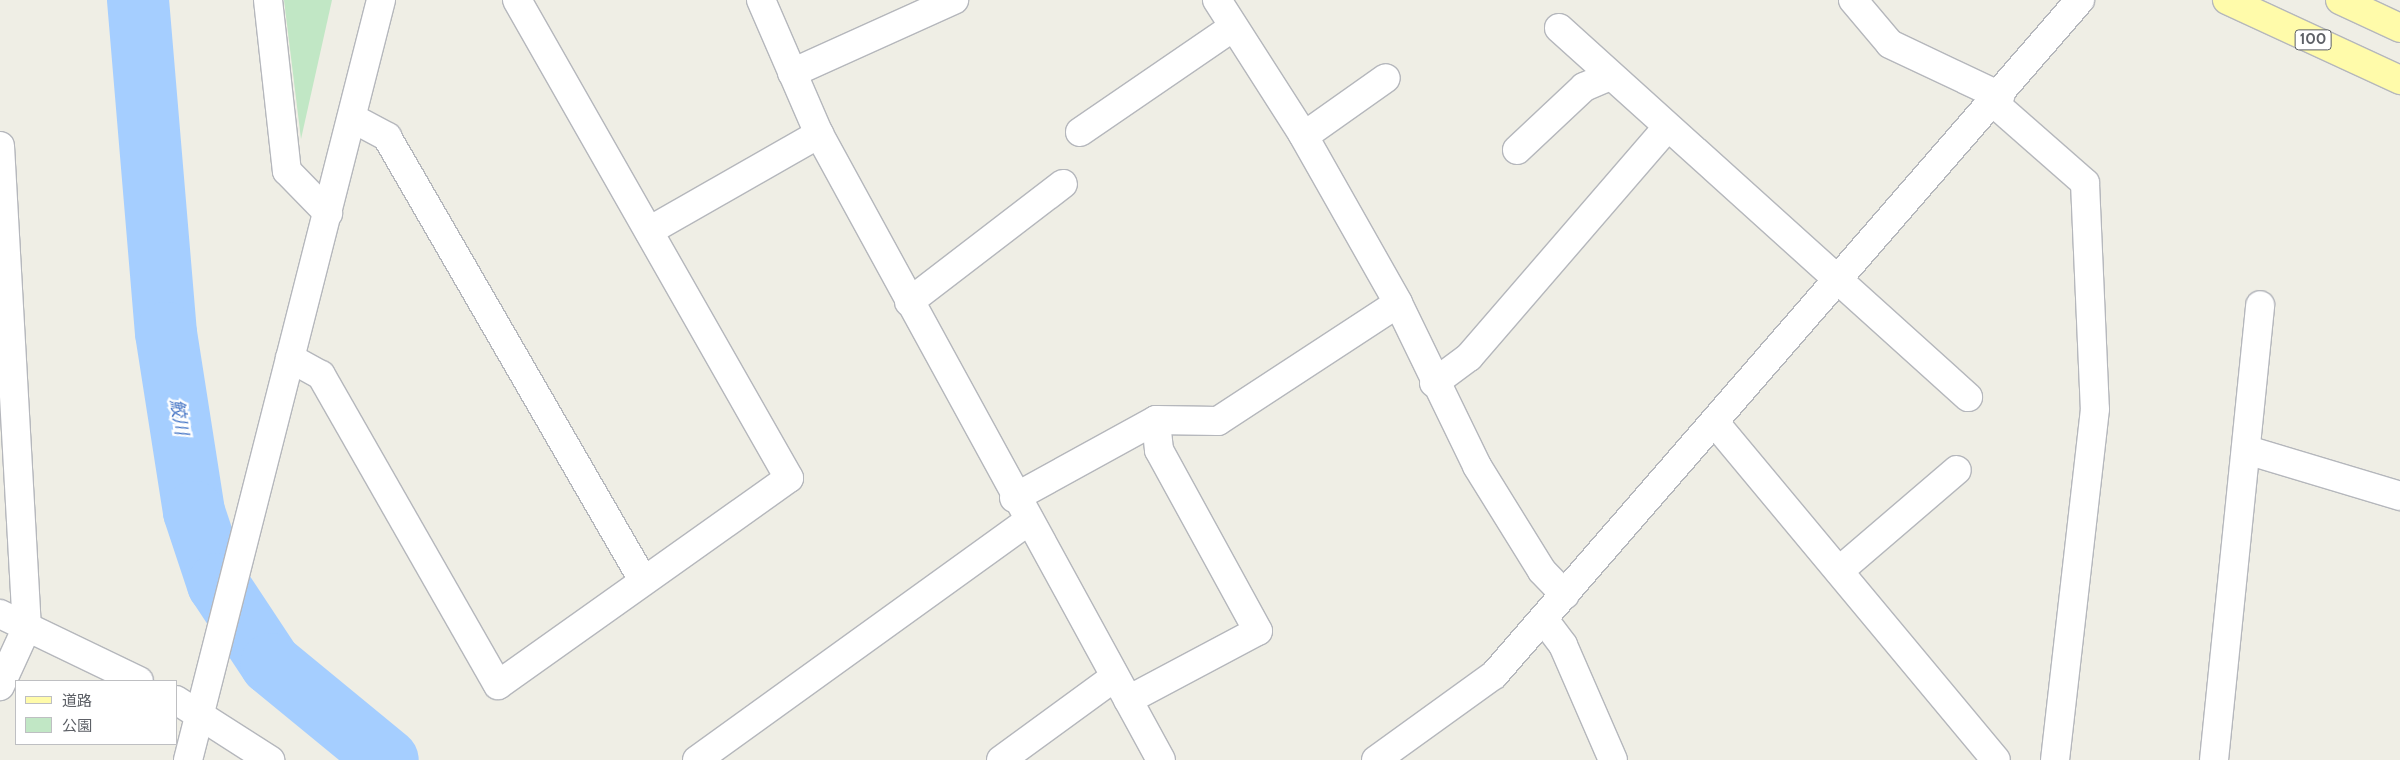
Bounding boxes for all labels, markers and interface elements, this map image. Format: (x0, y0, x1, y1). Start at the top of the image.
road number: 100 (2294, 28, 2332, 52)
water label: 鮫川 (166, 398, 192, 436)
legend (15, 680, 178, 745)
text: 道路 (62, 692, 92, 710)
text: 公園 (62, 717, 92, 735)

